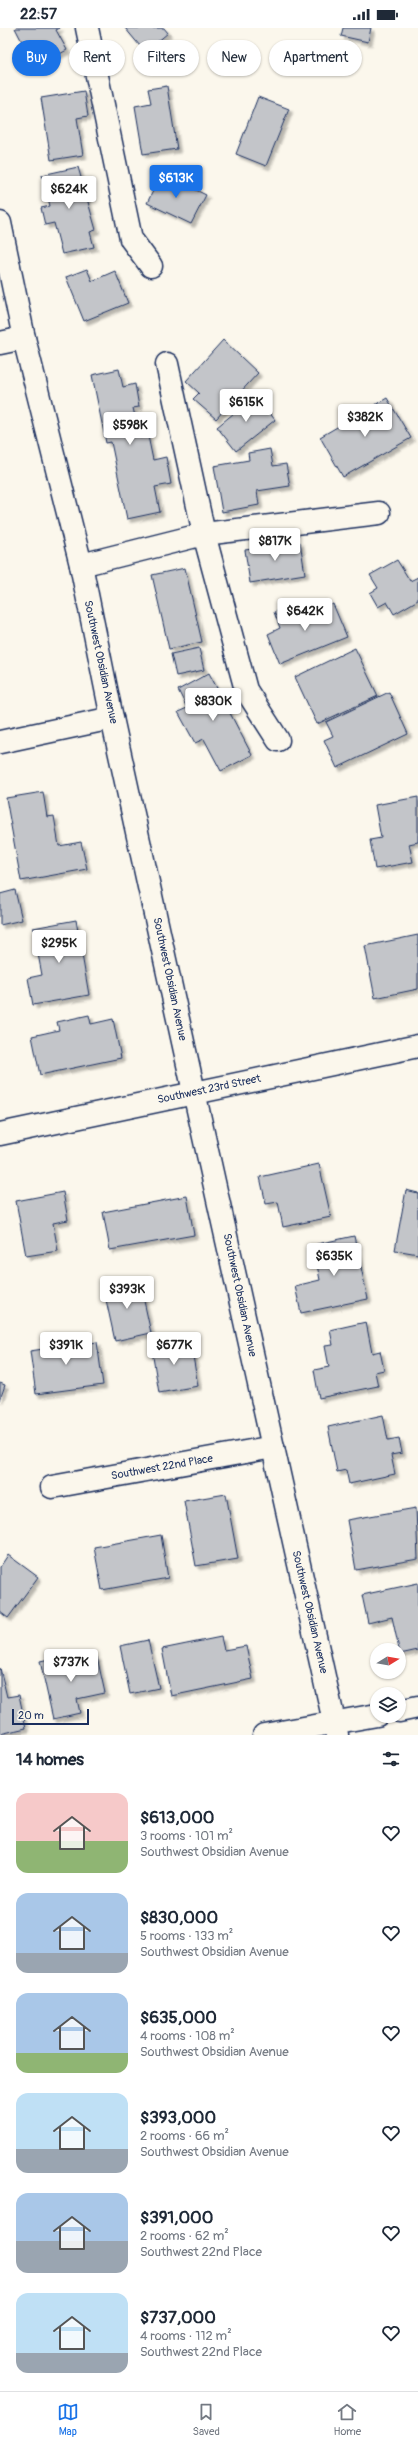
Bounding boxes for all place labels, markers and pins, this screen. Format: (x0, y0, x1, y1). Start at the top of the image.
pin: $613K (148, 165, 204, 199)
pin: $624K (41, 176, 97, 210)
pin: $615K (218, 389, 274, 423)
pin: $382K (337, 404, 393, 438)
pin: $598K (102, 412, 158, 446)
pin: $817K (247, 528, 303, 562)
pin: $642K (277, 598, 333, 632)
pin: $830K (185, 688, 241, 722)
pin: $295K (31, 930, 87, 964)
pin: $635K (306, 1243, 362, 1277)
pin: $393K (99, 1276, 155, 1310)
pin: $391K (38, 1332, 94, 1366)
pin: $677K (146, 1332, 202, 1366)
pin: $737K (43, 1649, 99, 1683)

